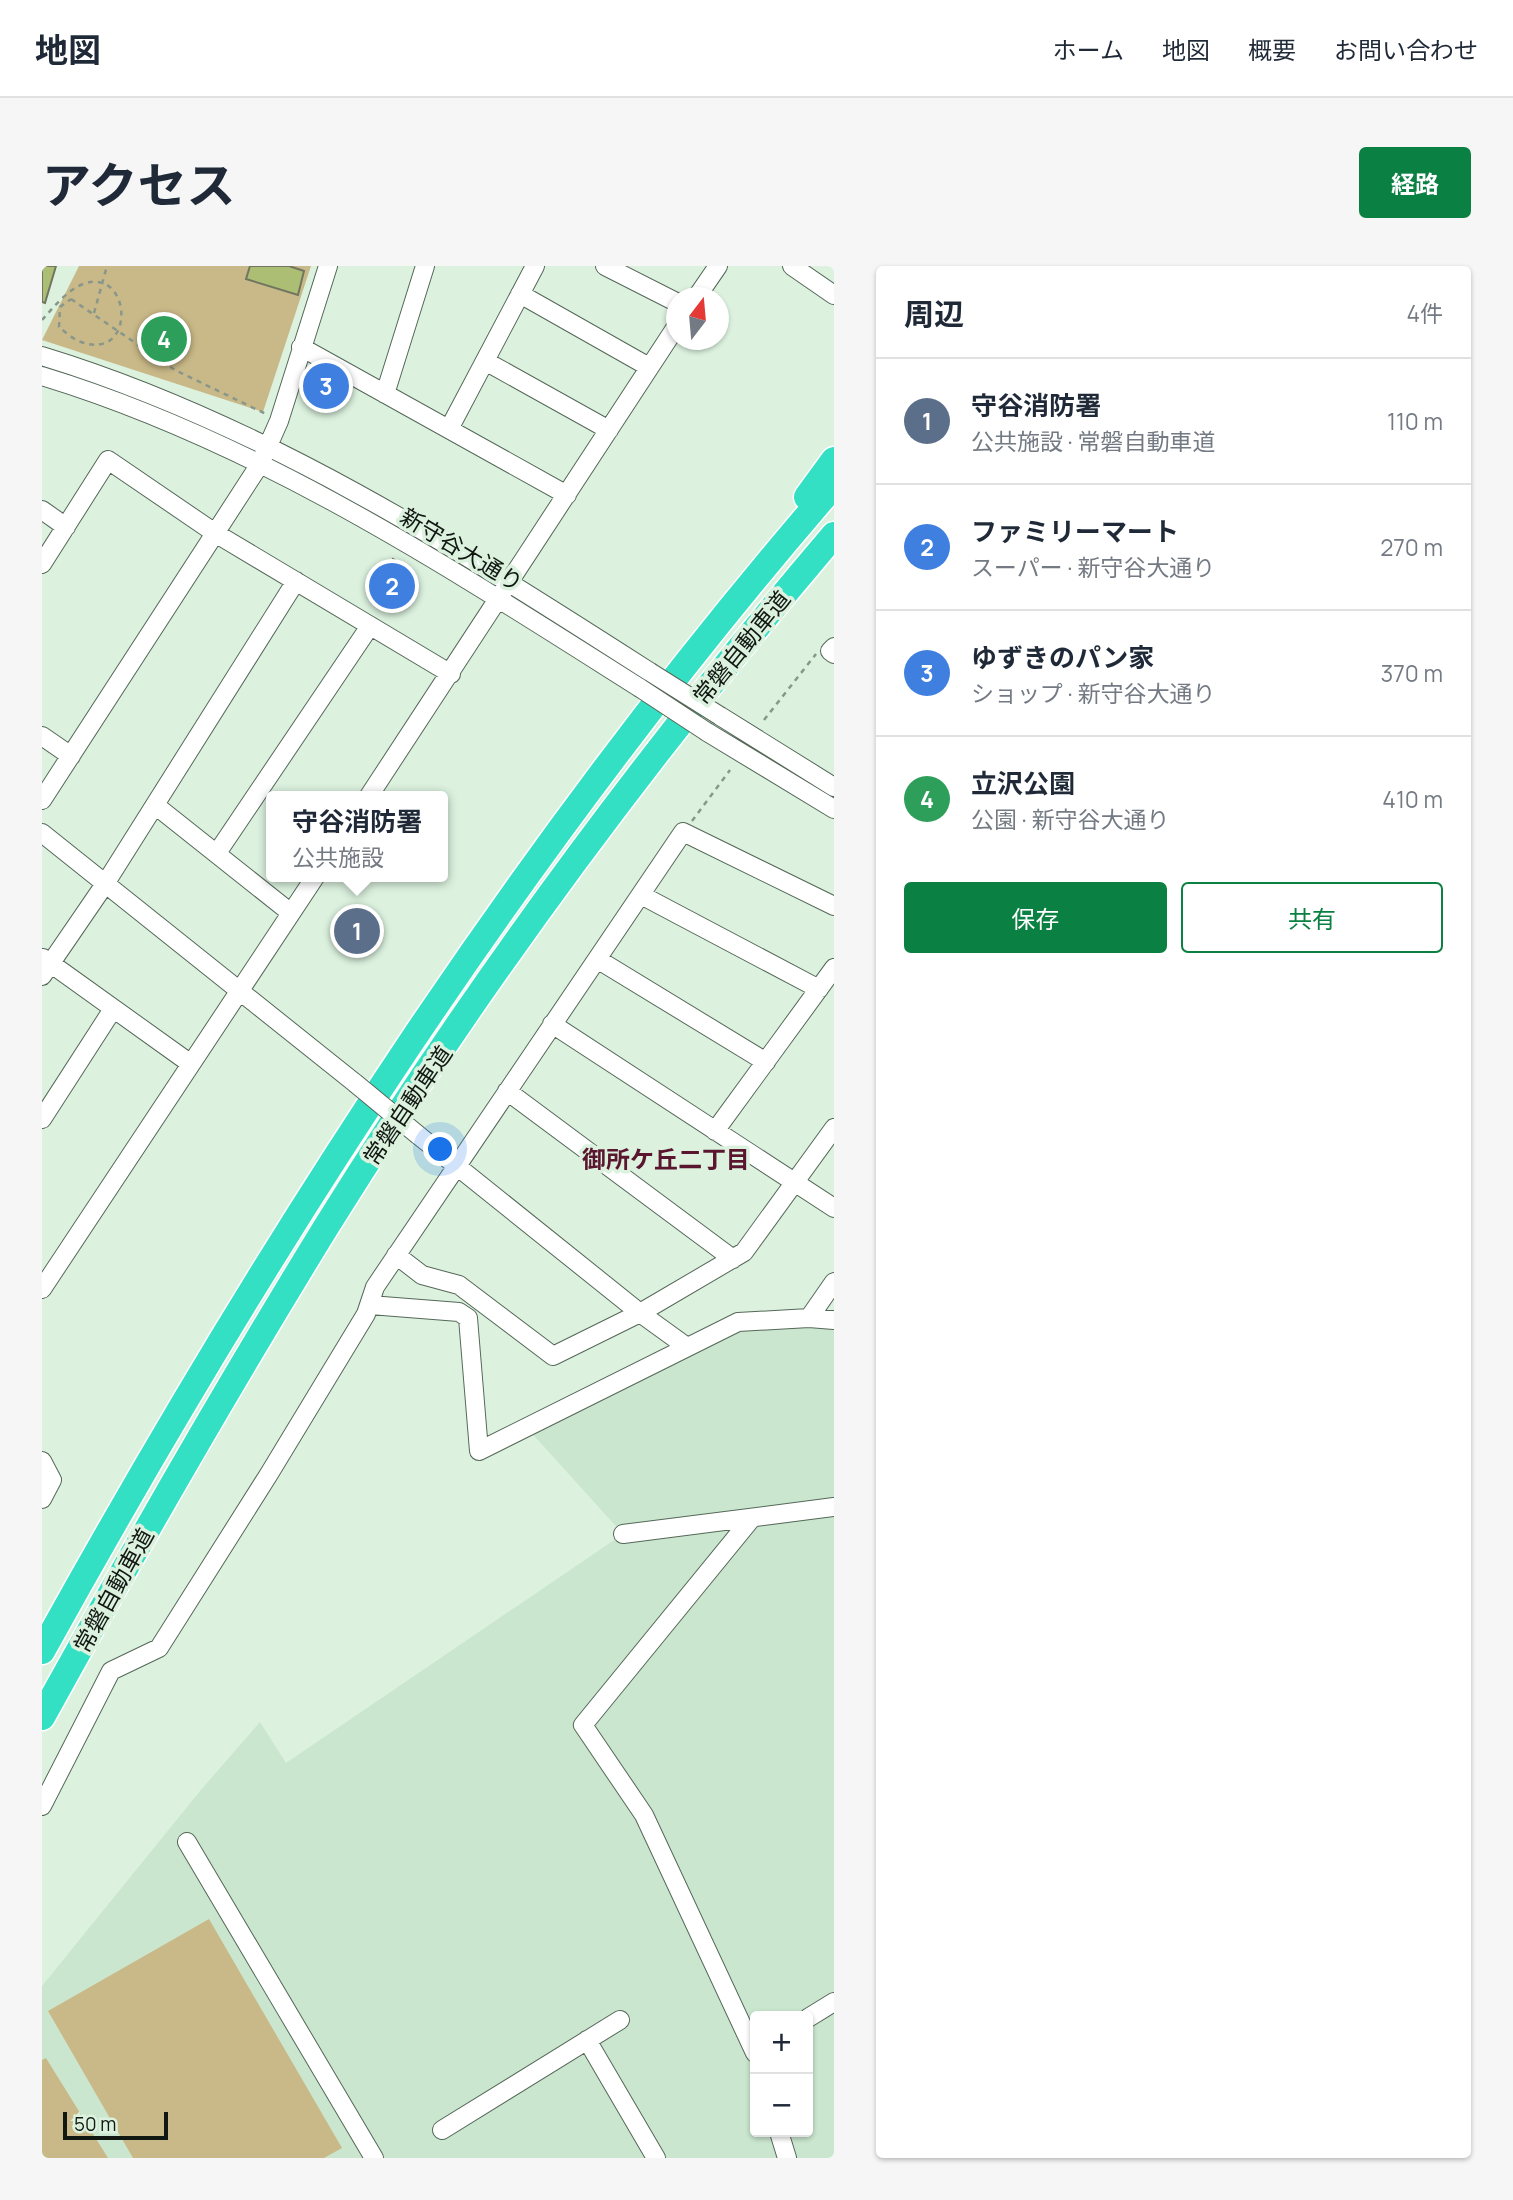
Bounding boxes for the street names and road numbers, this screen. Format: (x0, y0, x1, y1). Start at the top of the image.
street label: 新守谷大通り (395, 500, 529, 598)
street label: 常磐自動車道 (685, 583, 797, 711)
street label: 常磐自動車道 (355, 1039, 459, 1171)
street label: 常磐自動車道 (66, 1522, 160, 1658)

